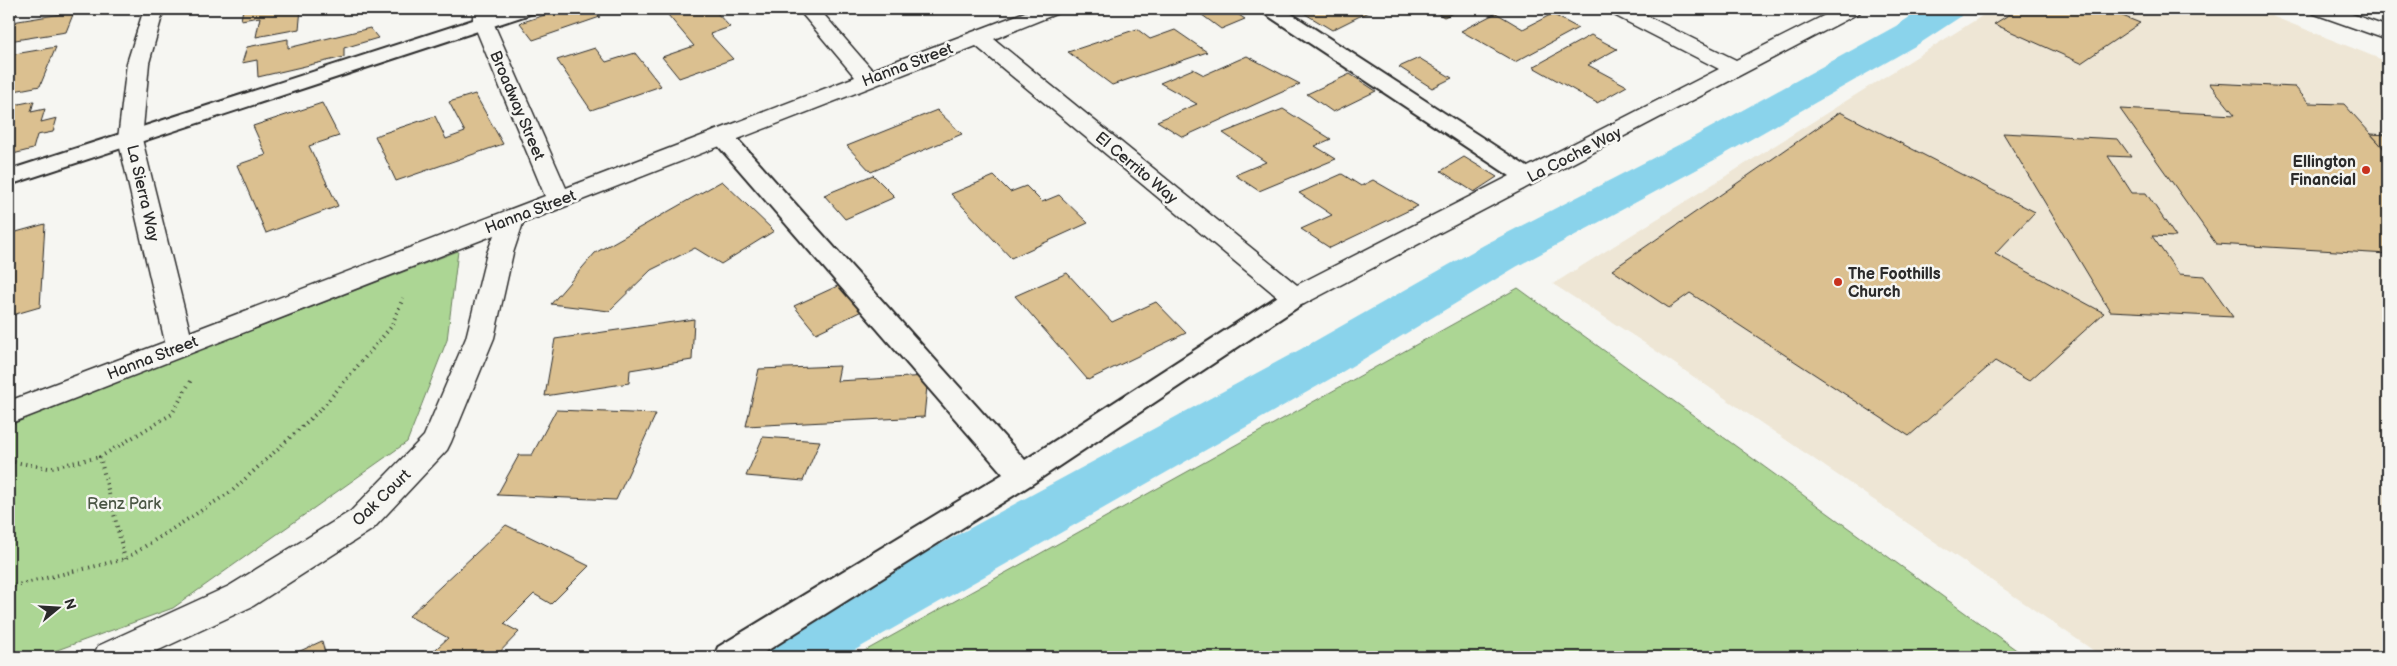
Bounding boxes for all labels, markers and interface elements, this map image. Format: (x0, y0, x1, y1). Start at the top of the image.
street label: Hanna Street (859, 39, 956, 91)
street label: Broadway Street (485, 48, 548, 163)
street label: La Coche Way (1524, 123, 1626, 187)
street label: El Cerrito Way (1091, 128, 1182, 209)
street label: La Sierra Way (122, 143, 163, 244)
place label: Ellington Financial (2290, 153, 2356, 190)
marker: Ellington Financial (2360, 164, 2372, 176)
street label: Hanna Street (482, 186, 579, 238)
place label: The Foothills Church (1848, 265, 1941, 302)
marker: The Foothills Church (1832, 276, 1844, 288)
street label: Hanna Street (104, 332, 201, 384)
street label: Oak Court (349, 466, 415, 530)
park label: Renz Park (87, 495, 161, 514)
north arrow (32, 584, 82, 634)
text: N (60, 597, 80, 612)

